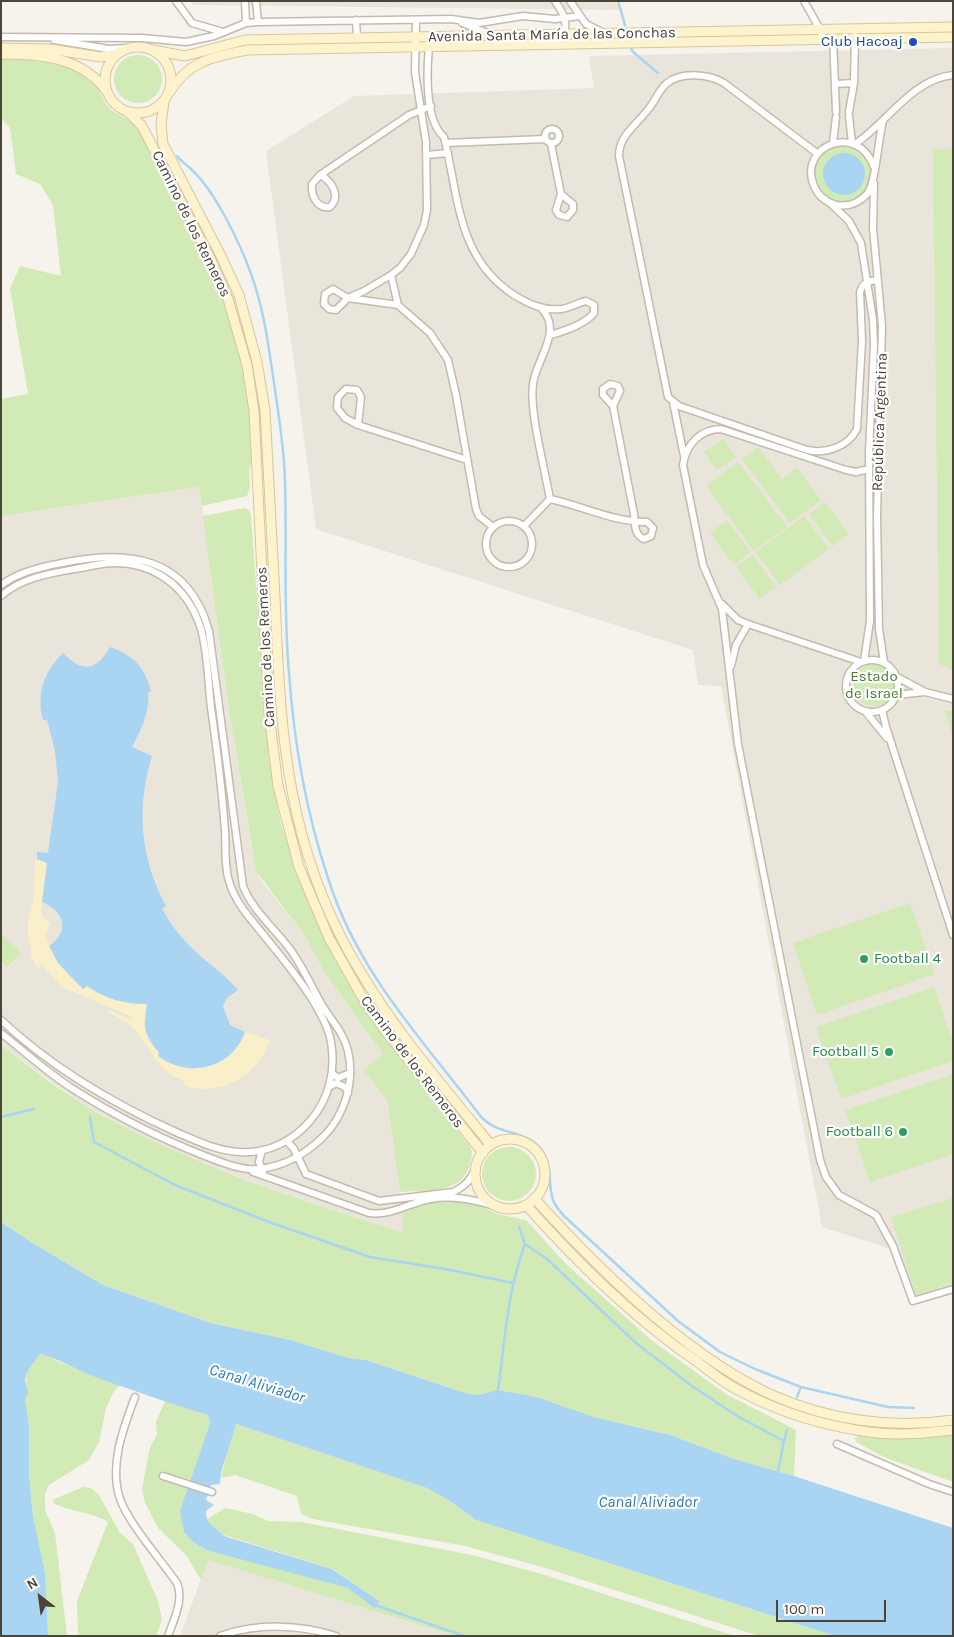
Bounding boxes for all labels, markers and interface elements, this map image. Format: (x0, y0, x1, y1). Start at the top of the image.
street label: Avenida Santa María de las Conchas (428, 24, 676, 46)
place label: Club Hacoaj (821, 33, 903, 51)
marker: Club Hacoaj (907, 36, 919, 48)
street label: Camino de los Remeros (148, 148, 234, 300)
street label: República Argentina (869, 353, 891, 491)
street label: Camino de los Remeros (253, 566, 279, 728)
park label: Estado de Israel (845, 668, 903, 703)
place label: Football 4 (874, 950, 941, 968)
marker: Football 4 (858, 953, 870, 965)
street label: Camino de los Remeros (356, 992, 468, 1132)
place label: Football 5 (812, 1043, 879, 1061)
marker: Football 5 (883, 1046, 895, 1058)
place label: Football 6 (826, 1123, 893, 1141)
marker: Football 6 (897, 1126, 909, 1138)
water label: Canal Aliviador (207, 1360, 307, 1408)
water label: Canal Aliviador (598, 1492, 698, 1512)
north arrow (15, 1572, 65, 1622)
text: N (24, 1574, 41, 1593)
scale bar (779, 1590, 889, 1622)
text: 100 m (784, 1600, 824, 1618)

